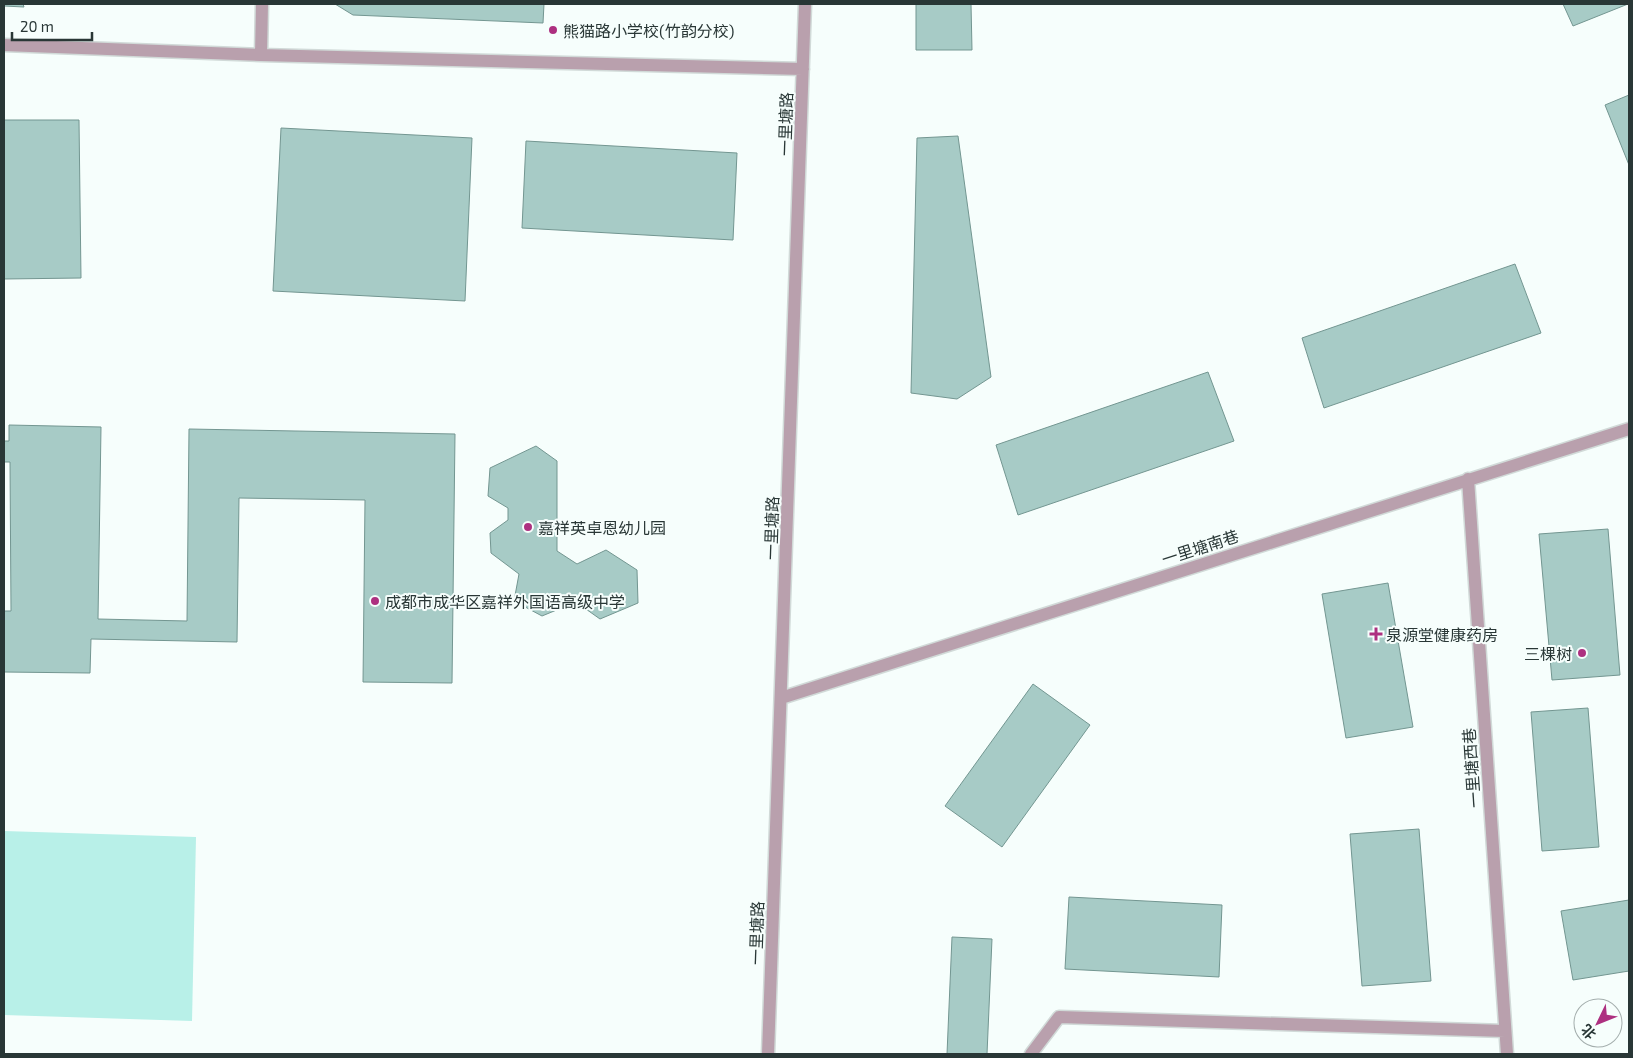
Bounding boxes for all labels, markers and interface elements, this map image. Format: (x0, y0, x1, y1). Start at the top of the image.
scale bar (12, 10, 92, 42)
text: 20 m (20, 17, 54, 35)
place label: 熊猫路小学校(竹韵分校) (563, 21, 735, 40)
marker: 熊猫路小学校(竹韵分校) (547, 24, 559, 36)
street label: 一里塘路 (774, 92, 796, 156)
street label: 一里塘路 (760, 496, 782, 560)
place label: 嘉祥英卓恩幼儿园 (538, 518, 666, 537)
marker: 嘉祥英卓恩幼儿园 (522, 521, 534, 533)
street label: 一里塘南巷 (1159, 526, 1241, 568)
place label: 成都市成华区嘉祥外国语高级中学 (385, 592, 625, 611)
marker: 成都市成华区嘉祥外国语高级中学 (369, 595, 381, 607)
place label: 泉源堂健康药房 (1386, 625, 1498, 644)
marker: 泉源堂健康药房 (1370, 628, 1382, 640)
place label: 三棵树 (1524, 644, 1572, 663)
marker: 三棵树 (1576, 647, 1588, 659)
street label: 一里塘西巷 (1459, 727, 1483, 809)
street label: 一里塘路 (745, 901, 767, 965)
north arrow (1573, 998, 1623, 1048)
text: 北 (1577, 1021, 1599, 1043)

